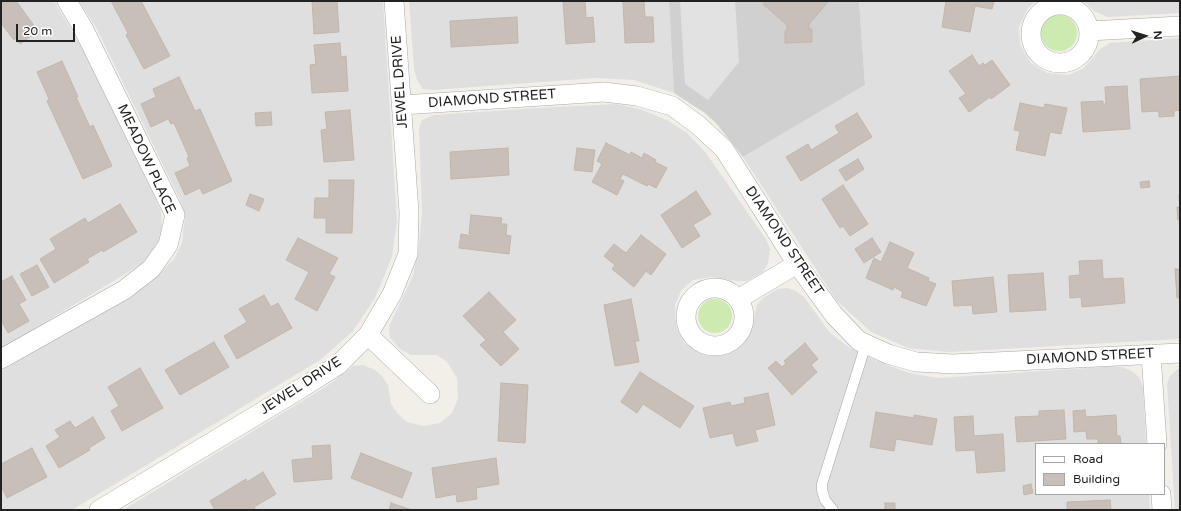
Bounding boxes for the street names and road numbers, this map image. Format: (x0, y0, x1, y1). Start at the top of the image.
street label: JEWEL DRIVE (388, 35, 412, 129)
street label: DIAMOND STREET (427, 86, 557, 112)
street label: MEADOW PLACE (113, 102, 179, 216)
street label: DIAMOND STREET (741, 183, 827, 299)
street label: DIAMOND STREET (1026, 345, 1154, 369)
street label: JEWEL DRIVE (257, 354, 345, 418)

